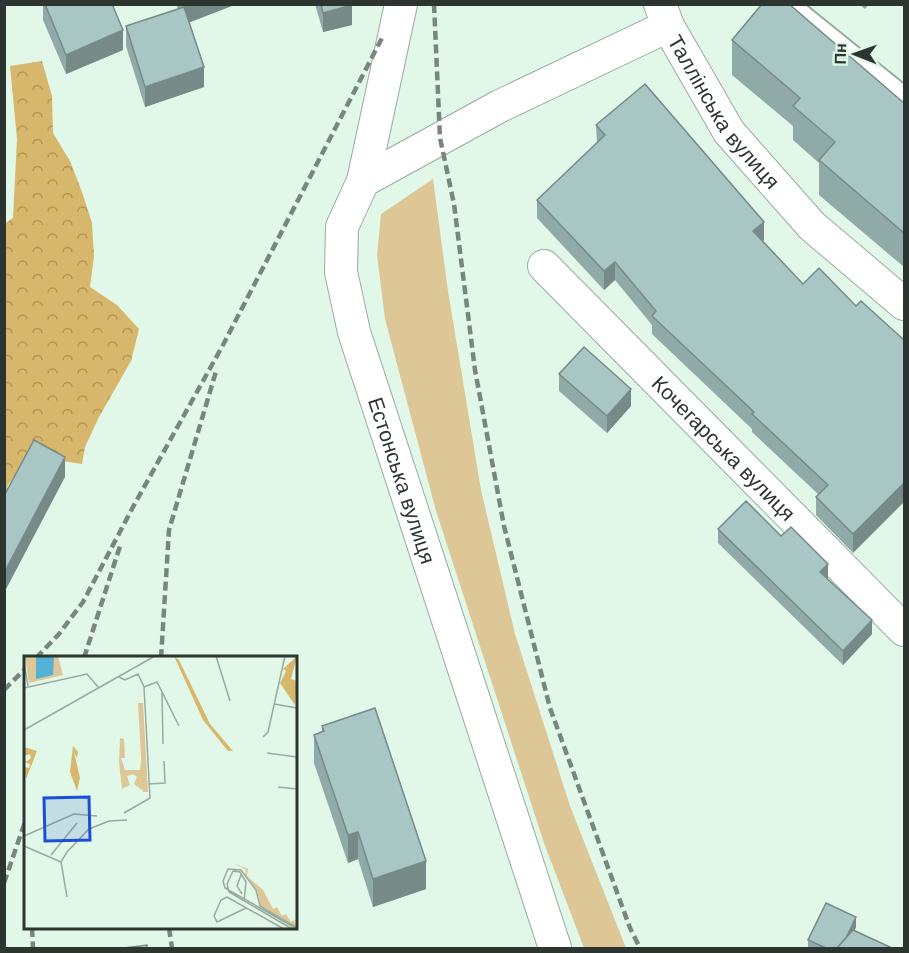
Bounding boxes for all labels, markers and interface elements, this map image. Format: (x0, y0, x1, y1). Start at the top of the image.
north arrow (825, 24, 885, 84)
street label: Таллінська вулиця (664, 31, 785, 193)
text: Пн (832, 43, 849, 64)
street label: Кочегарська вулиця (648, 371, 800, 525)
street label: Естонська вулиця (365, 394, 440, 566)
inset map (24, 656, 297, 929)

